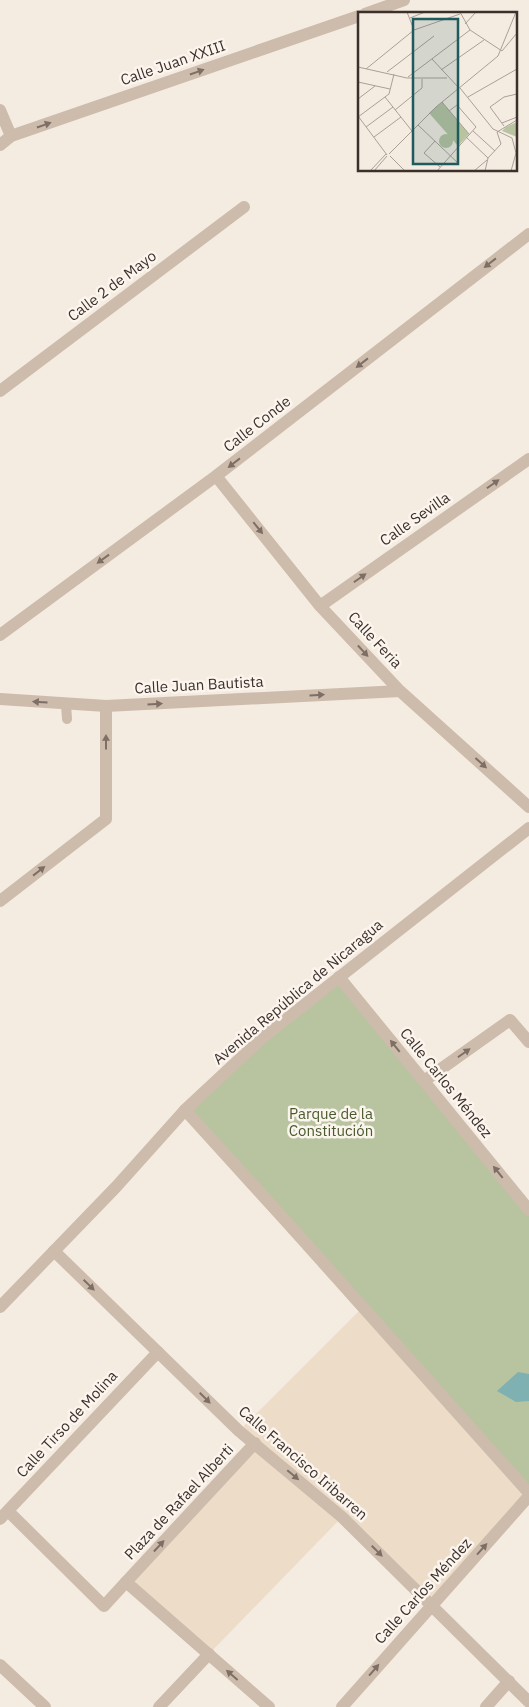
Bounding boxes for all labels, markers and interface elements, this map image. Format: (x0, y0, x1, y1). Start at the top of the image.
inset map (358, 12, 516, 171)
street label: Calle Juan XXIII (118, 36, 228, 89)
one-way arrow (190, 67, 205, 75)
one-way arrow (37, 121, 52, 129)
street label: Calle 2 de Mayo (64, 246, 160, 325)
one-way arrow (484, 258, 497, 269)
one-way arrow (355, 358, 369, 368)
street label: Calle Conde (219, 391, 294, 456)
one-way arrow (228, 457, 241, 468)
one-way arrow (486, 479, 500, 489)
street label: Calle Sevilla (376, 488, 453, 550)
one-way arrow (252, 521, 263, 534)
one-way arrow (97, 554, 110, 565)
one-way arrow (353, 573, 367, 583)
street label: Calle Feria (344, 607, 406, 672)
one-way arrow (357, 645, 369, 657)
street label: Calle Juan Bautista (134, 672, 264, 697)
one-way arrow (310, 691, 326, 699)
one-way arrow (32, 698, 48, 706)
one-way arrow (147, 699, 163, 707)
one-way arrow (102, 733, 110, 749)
one-way arrow (474, 758, 487, 769)
one-way arrow (32, 866, 45, 877)
street label: Avenida República de Nicaragua (209, 915, 387, 1068)
street label: Calle Carlos Méndez (396, 1024, 497, 1142)
one-way arrow (390, 1040, 401, 1053)
one-way arrow (457, 1048, 471, 1058)
park label: Parque de la Constitución (289, 1104, 373, 1140)
one-way arrow (493, 1166, 504, 1179)
one-way arrow (83, 1279, 95, 1291)
street label: Calle Tirso de Molina (12, 1366, 121, 1481)
one-way arrow (199, 1392, 211, 1404)
street label: Calle Francisco Iribarren (235, 1401, 372, 1524)
street label: Plaza de Rafael Alberti (120, 1440, 237, 1564)
one-way arrow (286, 1469, 298, 1481)
street label: Calle Carlos Méndez (370, 1534, 475, 1648)
one-way arrow (153, 1541, 165, 1553)
one-way arrow (476, 1543, 488, 1555)
one-way arrow (370, 1545, 382, 1557)
one-way arrow (368, 1665, 380, 1677)
one-way arrow (227, 1669, 239, 1681)

